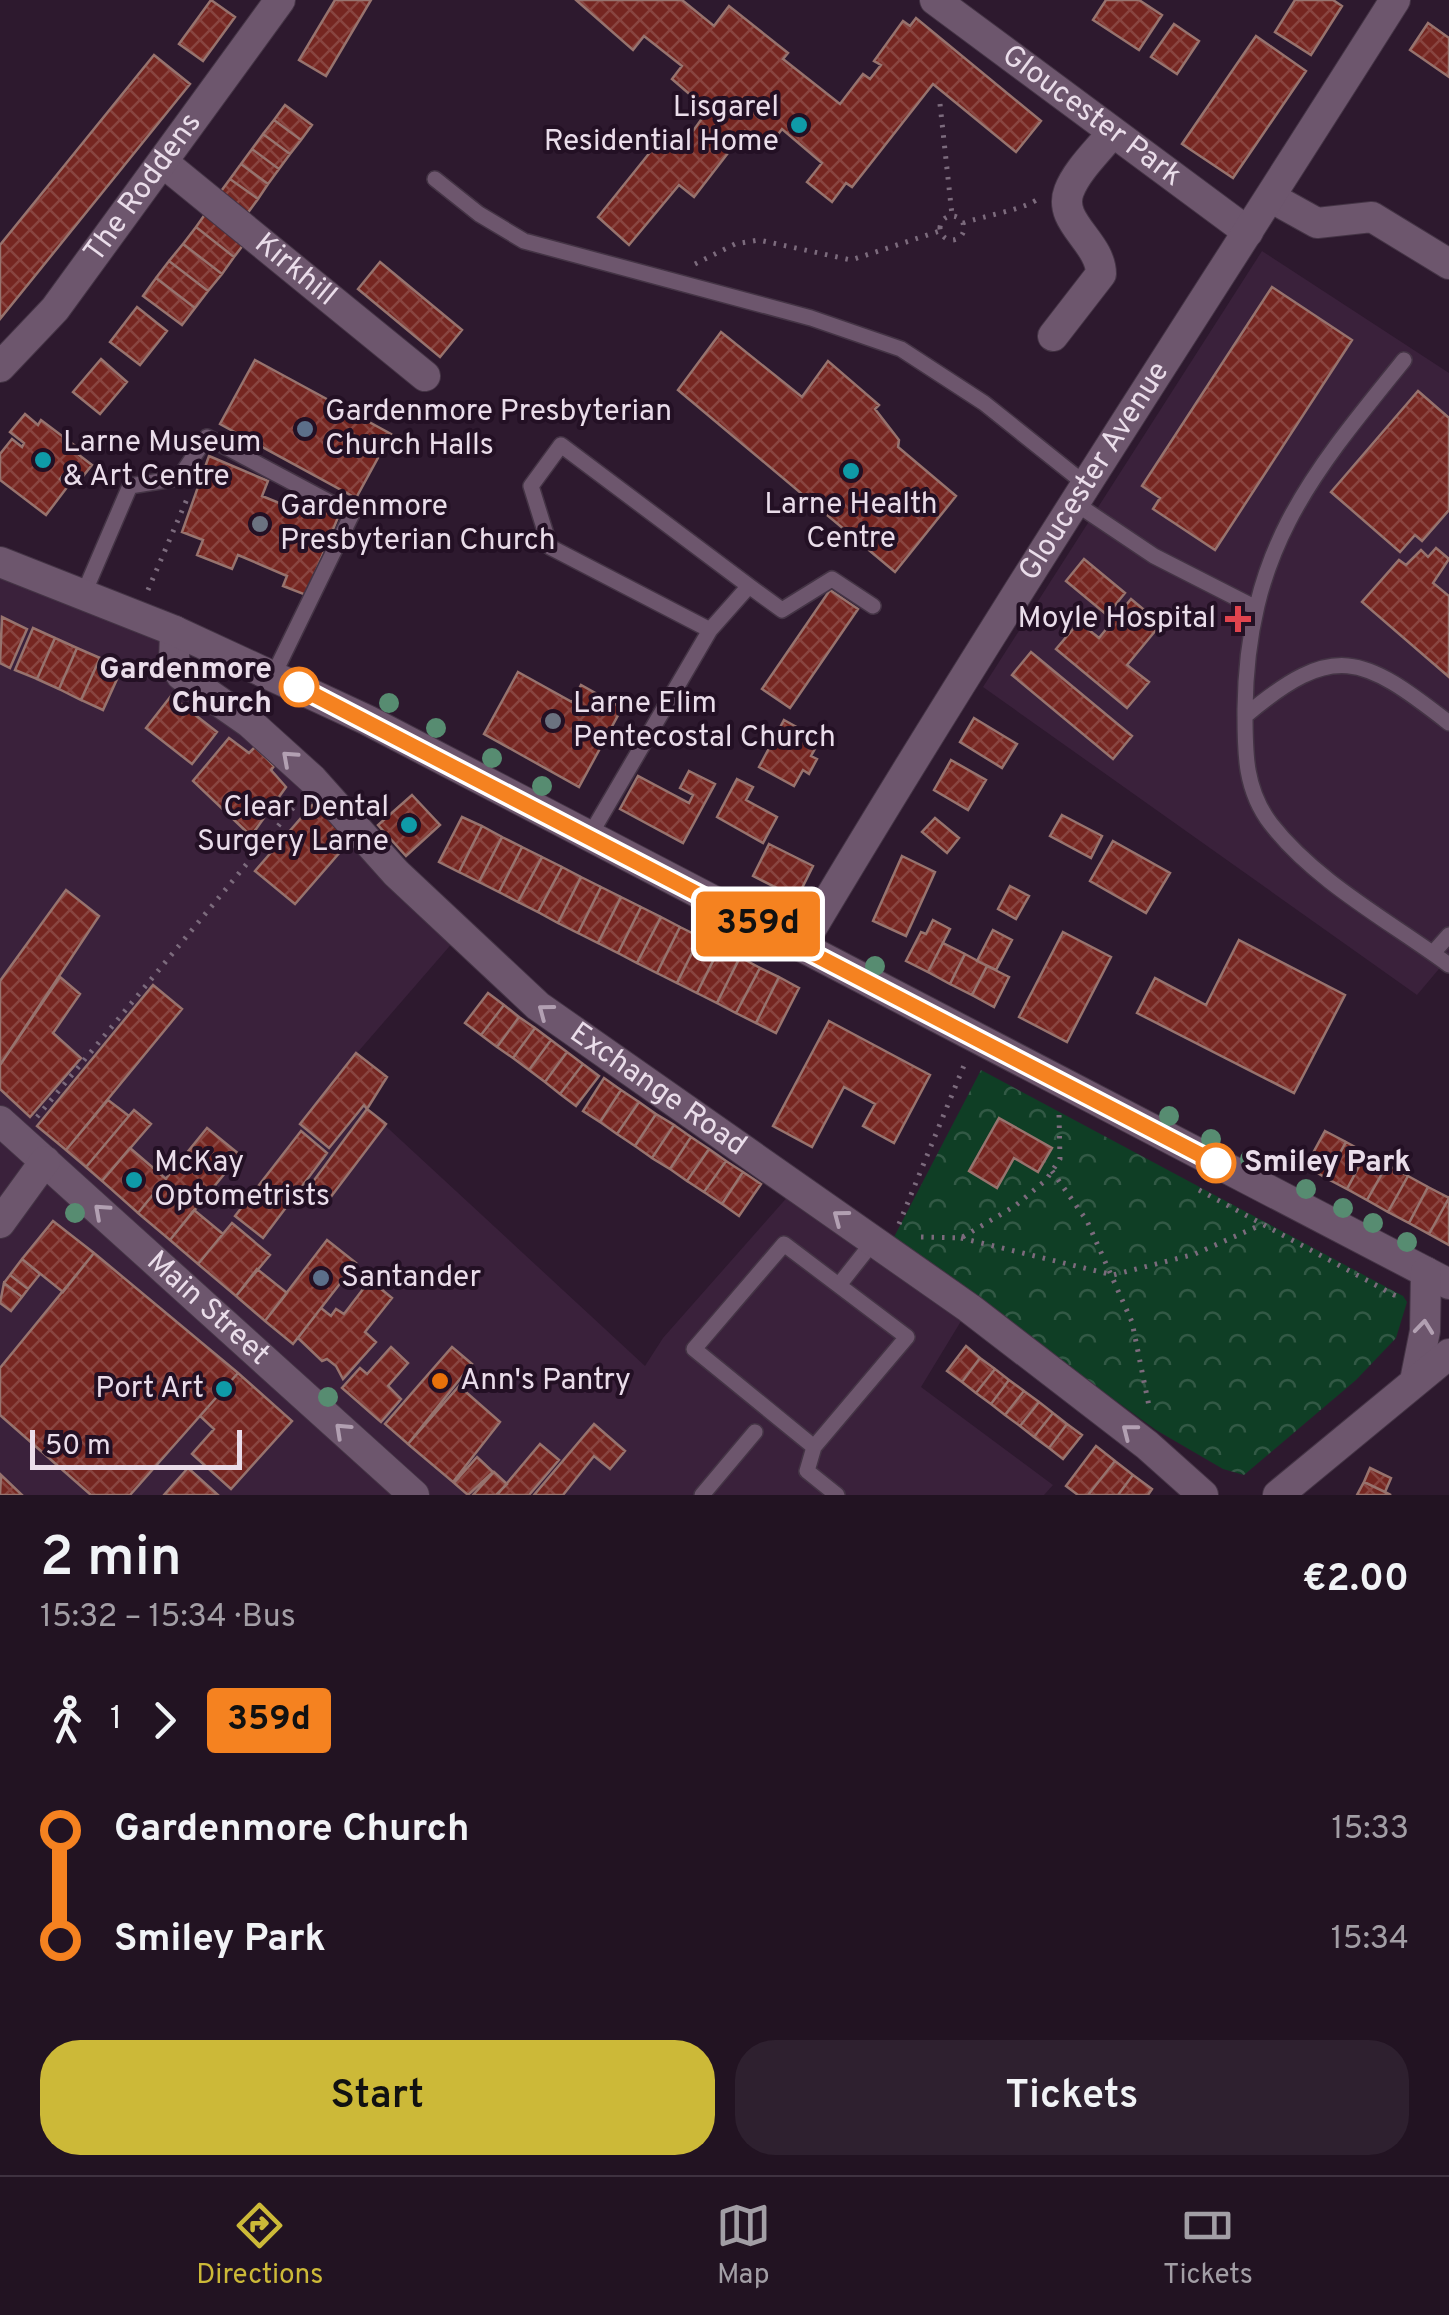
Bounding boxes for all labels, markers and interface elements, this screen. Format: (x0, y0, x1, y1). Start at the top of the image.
street label: Gloucester Park (994, 37, 1189, 195)
place label: Lisgarel Residential Home (544, 90, 779, 161)
street label: The Roddens (77, 106, 210, 270)
marker: Lisgarel Residential Home (788, 114, 810, 136)
street label: Kirkhill (247, 226, 344, 315)
street label: Gloucester Avenue (1011, 355, 1178, 588)
place label: Gardenmore Presbyterian Church Halls (325, 394, 672, 465)
marker: Gardenmore Presbyterian Church Halls (294, 418, 316, 440)
place label: Larne Museum & Art Centre (63, 425, 261, 496)
marker: Larne Museum & Art Centre (32, 449, 54, 471)
marker: Larne Health Centre (840, 460, 862, 482)
place label: Larne Health Centre (764, 487, 938, 558)
place label: Gardenmore Presbyterian Church (280, 489, 556, 560)
marker: Gardenmore Presbyterian Church (249, 513, 271, 535)
place label: Moyle Hospital (1017, 601, 1216, 638)
marker: Moyle Hospital (1225, 606, 1251, 632)
place label: Gardenmore Church (99, 652, 272, 723)
marker: Gardenmore Church (280, 668, 318, 706)
place label: Larne Elim Pentecostal Church (573, 686, 836, 757)
marker: Larne Elim Pentecostal Church (542, 710, 564, 732)
one-way arrow (282, 752, 301, 770)
place label: Clear Dental Surgery Larne (197, 790, 389, 861)
marker: Clear Dental Surgery Larne (398, 814, 420, 836)
line badge: 359d (688, 892, 828, 956)
text: 359d (716, 902, 800, 946)
one-way arrow (538, 1005, 556, 1022)
street label: Exchange Road (562, 1015, 753, 1165)
marker: Smiley Park (1197, 1144, 1235, 1182)
place label: McKay Optometrists (154, 1145, 330, 1216)
place label: Smiley Park (1244, 1145, 1411, 1182)
marker: McKay Optometrists (123, 1169, 145, 1191)
one-way arrow (94, 1205, 113, 1223)
one-way arrow (833, 1211, 851, 1229)
street label: Main Street (139, 1244, 277, 1374)
place label: Santander (341, 1260, 481, 1297)
marker: Santander (310, 1267, 332, 1289)
one-way arrow (1413, 1319, 1434, 1335)
place label: Ann's Pantry (460, 1363, 631, 1400)
marker: Ann's Pantry (429, 1370, 451, 1392)
place label: Port Art (95, 1371, 204, 1408)
marker: Port Art (213, 1378, 235, 1400)
one-way arrow (335, 1423, 354, 1441)
scale bar (30, 1425, 242, 1470)
one-way arrow (1122, 1426, 1140, 1443)
text: 50 m (45, 1429, 111, 1465)
text: 2 min (40, 1525, 182, 1595)
text: €2.00 (1302, 1556, 1409, 1605)
text: 15:32 – 15:34 · Bus (40, 1598, 296, 1638)
icon: walk (40, 1693, 95, 1748)
icon: forward (137, 1693, 192, 1748)
text: 359d (227, 1698, 311, 1742)
text: 1 (110, 1700, 122, 1740)
text: Gardenmore Church (114, 1806, 469, 1855)
text: 15:33 (1331, 1810, 1409, 1850)
text: Smiley Park (114, 1916, 326, 1965)
text: 15:34 (1331, 1920, 1409, 1960)
button: Start (40, 2040, 715, 2155)
button: Tickets (735, 2040, 1409, 2155)
tab: Directions (196, 2198, 323, 2294)
tab: Map (716, 2198, 771, 2294)
tab: Tickets (1163, 2198, 1253, 2294)

